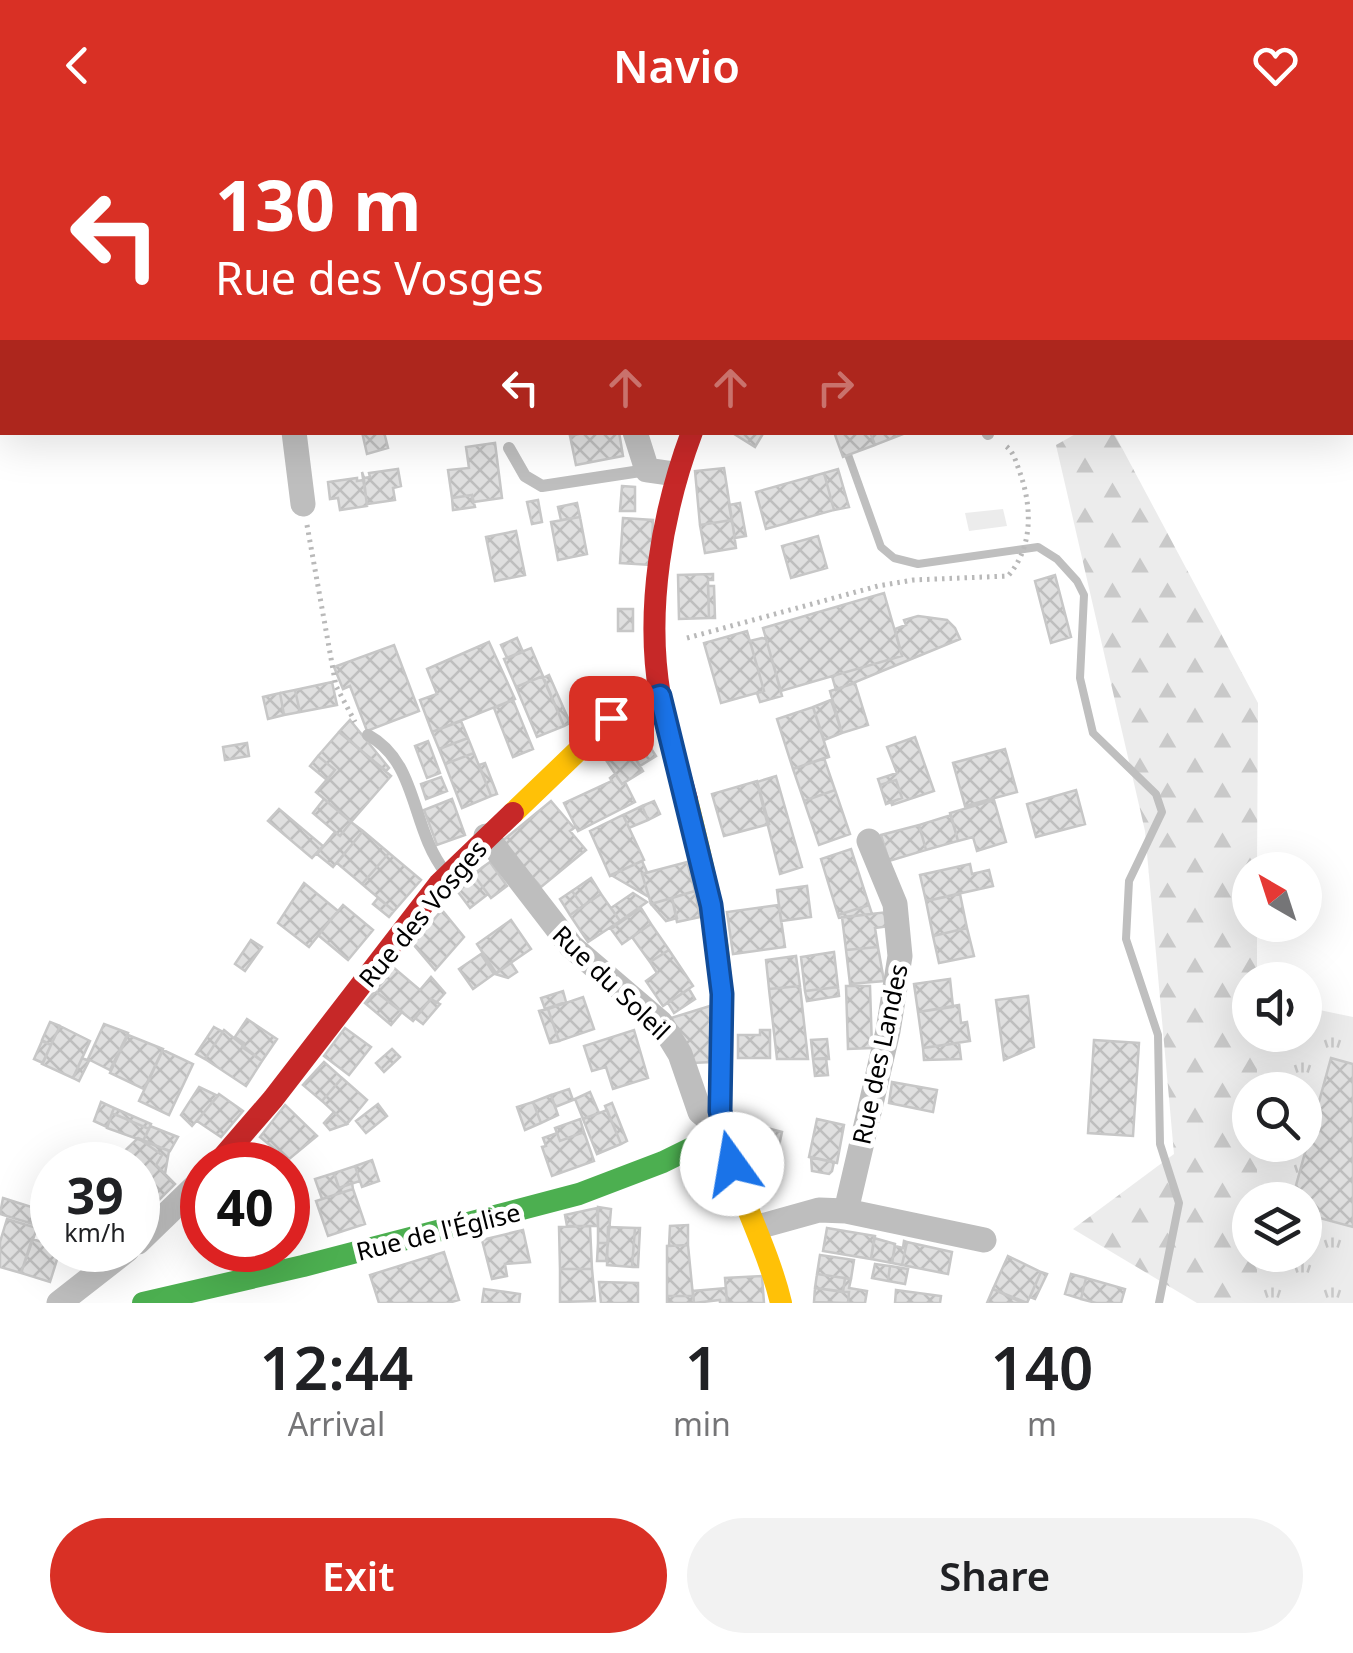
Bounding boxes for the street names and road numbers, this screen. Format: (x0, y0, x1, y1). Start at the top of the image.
street label: Rue des Vosges (350, 832, 494, 994)
street label: Rue du Soleil (546, 917, 678, 1047)
street label: Rue des Landes (843, 961, 915, 1147)
street label: Rue de l'Église (352, 1194, 524, 1268)

